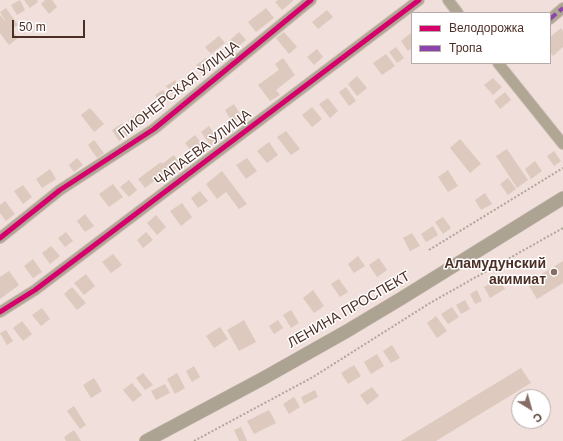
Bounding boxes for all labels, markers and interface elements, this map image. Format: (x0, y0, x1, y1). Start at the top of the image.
scale bar (14, 12, 87, 38)
legend (411, 12, 551, 64)
text: 50 m (19, 20, 46, 34)
text: Велодорожка (449, 21, 524, 35)
street label: ПИОНЕРСКАЯ УЛИЦА (115, 38, 243, 142)
text: Тропа (449, 41, 482, 55)
street label: ЧАПАЕВА УЛИЦА (151, 106, 255, 190)
place label: Аламудунский акимиат (444, 256, 546, 288)
marker: Аламудунский акимиат (549, 267, 559, 277)
street label: ЛЕНИНА ПРОСПЕКТ (285, 268, 413, 352)
north arrow (511, 389, 551, 429)
text: С (531, 411, 544, 425)

